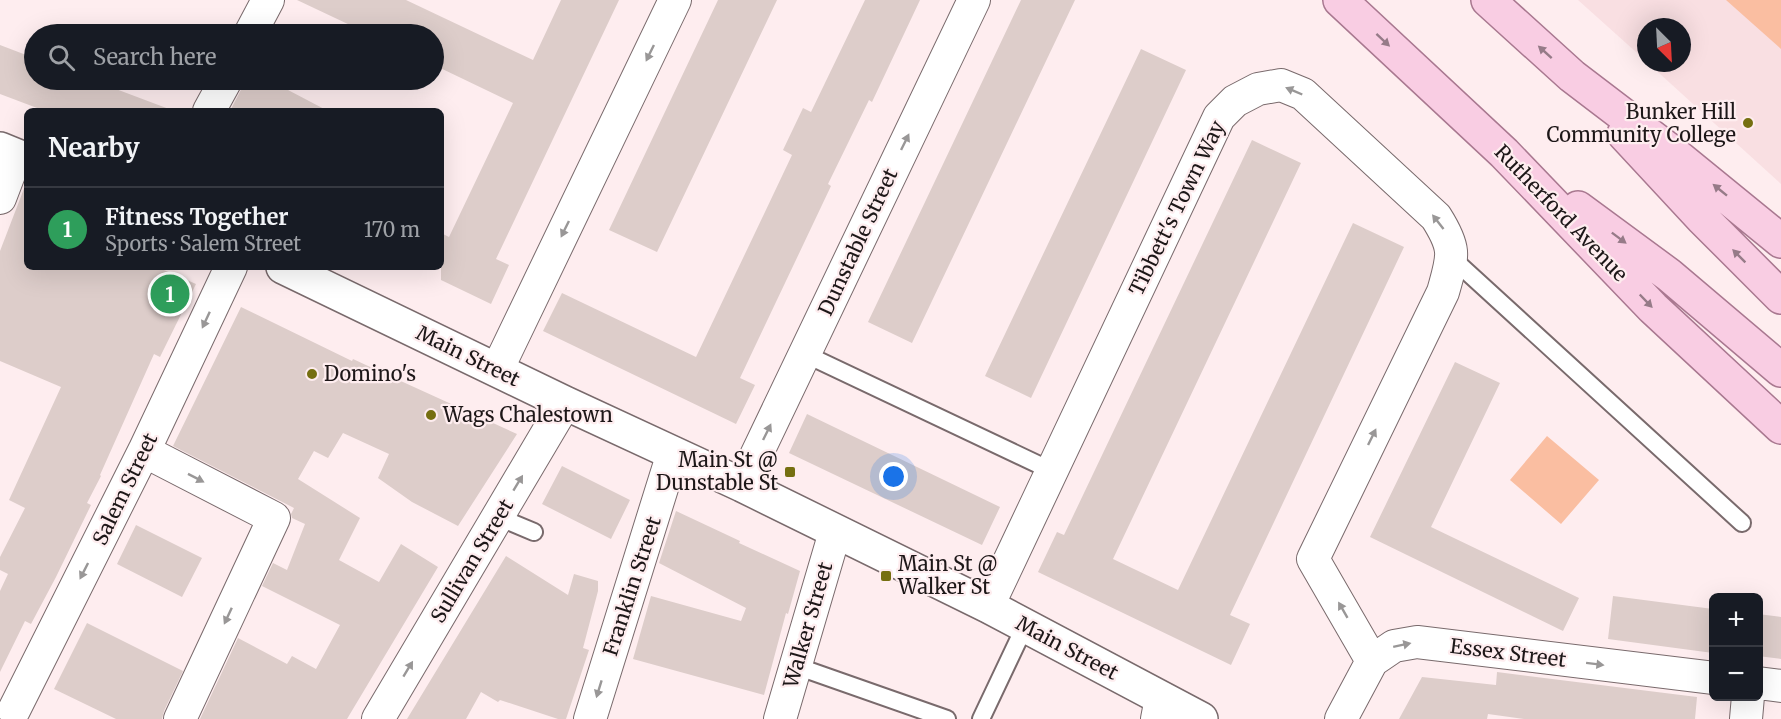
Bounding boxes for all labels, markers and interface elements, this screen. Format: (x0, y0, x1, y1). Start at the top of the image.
north arrow (1637, 18, 1691, 72)
search box (24, 24, 444, 90)
one-way arrow (1375, 33, 1390, 47)
icon: search (45, 41, 78, 74)
text: Search here (93, 43, 216, 71)
one-way arrow (645, 44, 654, 61)
one-way arrow (1538, 45, 1553, 59)
one-way arrow (1285, 86, 1303, 95)
place label: Bunker Hill Community College (1547, 99, 1736, 147)
street label: Tibbett's Town Way (1123, 116, 1230, 299)
marker: Bunker Hill Community College (1741, 116, 1755, 130)
text: Nearby (48, 131, 140, 164)
one-way arrow (901, 134, 910, 151)
street label: Rutherford Avenue (1490, 139, 1633, 286)
street label: Dunstable Street (812, 164, 903, 319)
one-way arrow (1712, 183, 1728, 196)
text: Fitness Together (105, 203, 289, 231)
one-way arrow (1432, 214, 1444, 229)
text: 1 (63, 217, 72, 242)
text: 170 m (364, 217, 420, 242)
one-way arrow (561, 220, 570, 237)
text: Sports · Salem Street (105, 231, 301, 256)
one-way arrow (1610, 232, 1626, 244)
one-way arrow (1733, 249, 1747, 263)
pin: 1 (150, 272, 190, 316)
one-way arrow (1639, 294, 1653, 308)
one-way arrow (202, 311, 211, 328)
street label: Main Street (412, 320, 524, 391)
place label: Domino's (324, 361, 416, 386)
marker: Domino's (305, 367, 319, 381)
place label: Wags Chalestown (442, 402, 613, 427)
marker: Wags Chalestown (424, 408, 438, 422)
one-way arrow (762, 423, 772, 441)
street label: Salem Street (87, 429, 163, 549)
one-way arrow (1368, 429, 1377, 446)
place label: Main St @ Dunstable St (656, 447, 778, 495)
your location (879, 462, 908, 491)
marker: Main St @ Dunstable St (783, 465, 797, 479)
one-way arrow (188, 473, 205, 483)
one-way arrow (513, 474, 523, 491)
street label: Sullivan Street (425, 494, 518, 627)
street label: Franklin Street (597, 513, 666, 659)
place label: Main St @ Walker St (897, 551, 998, 599)
street label: Walker Street (777, 559, 837, 692)
one-way arrow (79, 562, 89, 579)
marker: Main St @ Walker St (879, 569, 893, 583)
map controls (1709, 593, 1763, 701)
button: + (1709, 593, 1763, 647)
one-way arrow (1337, 602, 1348, 618)
one-way arrow (224, 607, 233, 624)
street label: Main Street (1012, 610, 1123, 685)
street label: Essex Street (1449, 633, 1568, 672)
one-way arrow (1393, 640, 1412, 649)
button: − (1709, 647, 1763, 701)
one-way arrow (1586, 659, 1605, 668)
one-way arrow (402, 661, 413, 677)
one-way arrow (594, 680, 603, 698)

